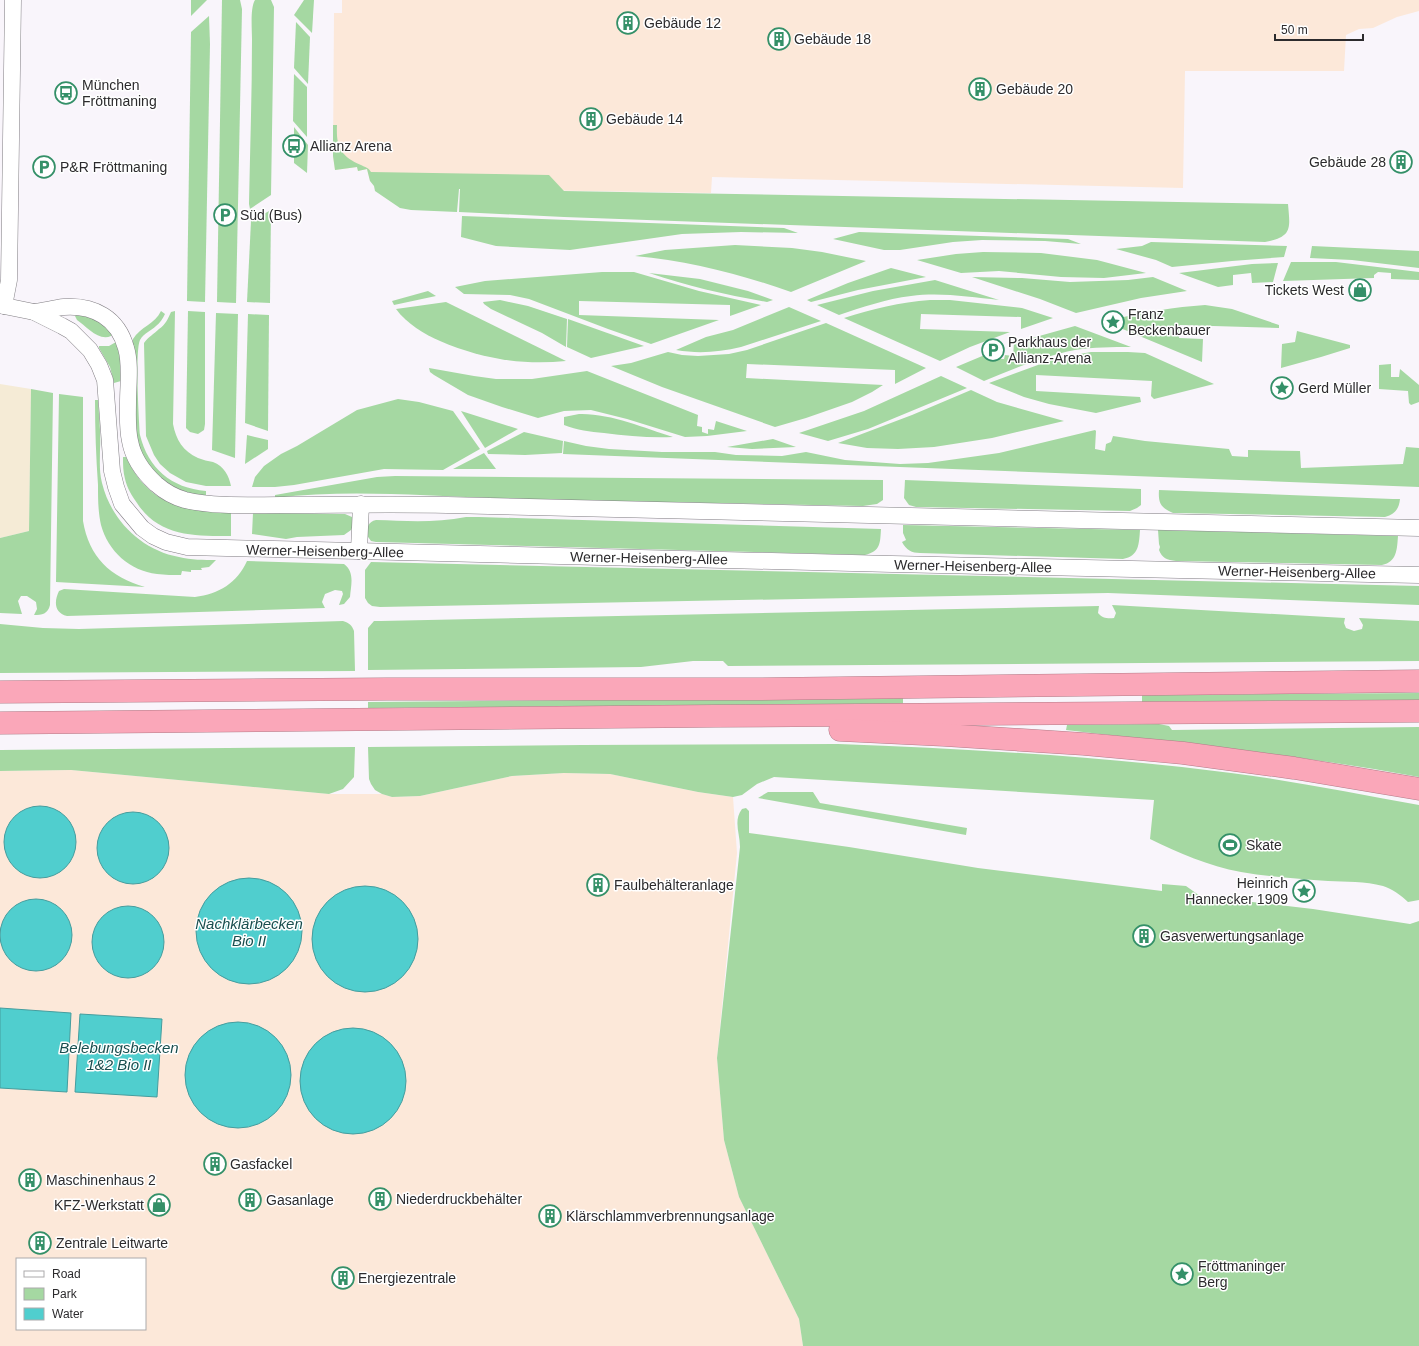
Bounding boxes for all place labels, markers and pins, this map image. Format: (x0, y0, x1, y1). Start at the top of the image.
building icon: Gebäude 12 (615, 10, 641, 36)
place label: Gebäude 12 (644, 15, 721, 31)
building icon: Gebäude 18 (766, 26, 792, 52)
place label: Gebäude 18 (794, 31, 871, 47)
building icon: Gebäude 20 (967, 76, 993, 102)
place label: München Fröttmaning (82, 77, 157, 109)
bus stop icon: München Fröttmaning (53, 80, 79, 106)
place label: Gebäude 20 (996, 81, 1073, 97)
building icon: Gebäude 14 (578, 106, 604, 132)
place label: Gebäude 14 (606, 111, 683, 127)
bus stop icon: Allianz Arena (281, 133, 307, 159)
place label: Allianz Arena (310, 138, 392, 154)
building icon: Gebäude 28 (1388, 149, 1414, 175)
parking icon: P&R Fröttmaning (31, 154, 57, 180)
place label: Gebäude 28 (1309, 154, 1386, 170)
place label: P&R Fröttmaning (60, 159, 167, 175)
parking icon: Süd (Bus) (212, 202, 238, 228)
place label: Süd (Bus) (240, 207, 302, 223)
shop icon: Tickets West (1347, 277, 1373, 303)
place label: Tickets West (1265, 282, 1344, 298)
place label: Franz Beckenbauer (1128, 306, 1211, 338)
place icon: Franz Beckenbauer (1100, 309, 1126, 335)
place label: Parkhaus der Allianz-Arena (1008, 334, 1092, 366)
parking icon: Parkhaus der Allianz-Arena (980, 337, 1006, 363)
place icon: Gerd Müller (1269, 375, 1295, 401)
place label: Gerd Müller (1298, 380, 1371, 396)
sports icon: Skate (1217, 832, 1243, 858)
place label: Skate (1246, 837, 1282, 853)
building icon: Faulbehälteranlage (585, 872, 611, 898)
place label: Heinrich Hannecker 1909 (1185, 875, 1288, 907)
place label: Faulbehälteranlage (614, 877, 734, 893)
place icon: Heinrich Hannecker 1909 (1291, 878, 1317, 904)
building icon: Gasverwertungsanlage (1131, 923, 1157, 949)
place label: Gasverwertungsanlage (1160, 928, 1304, 944)
building icon: Gasfackel (202, 1151, 228, 1177)
place label: Gasfackel (230, 1156, 292, 1172)
building icon: Maschinenhaus 2 (17, 1167, 43, 1193)
place label: Maschinenhaus 2 (46, 1172, 156, 1188)
building icon: Niederdruckbehälter (367, 1186, 393, 1212)
building icon: Gasanlage (237, 1187, 263, 1213)
place label: Niederdruckbehälter (396, 1191, 522, 1207)
shop icon: KFZ-Werkstatt (146, 1192, 172, 1218)
place label: Gasanlage (266, 1192, 334, 1208)
place label: KFZ-Werkstatt (54, 1197, 144, 1213)
building icon: Klärschlammverbrennungsanlage (537, 1203, 563, 1229)
place label: Klärschlammverbrennungsanlage (566, 1208, 775, 1224)
building icon: Zentrale Leitwarte (27, 1230, 53, 1256)
place label: Zentrale Leitwarte (56, 1235, 168, 1251)
place label: Fröttmaninger Berg (1198, 1258, 1285, 1290)
place icon: Fröttmaninger Berg (1169, 1261, 1195, 1287)
building icon: Energiezentrale (330, 1265, 356, 1291)
place label: Energiezentrale (358, 1270, 456, 1286)

